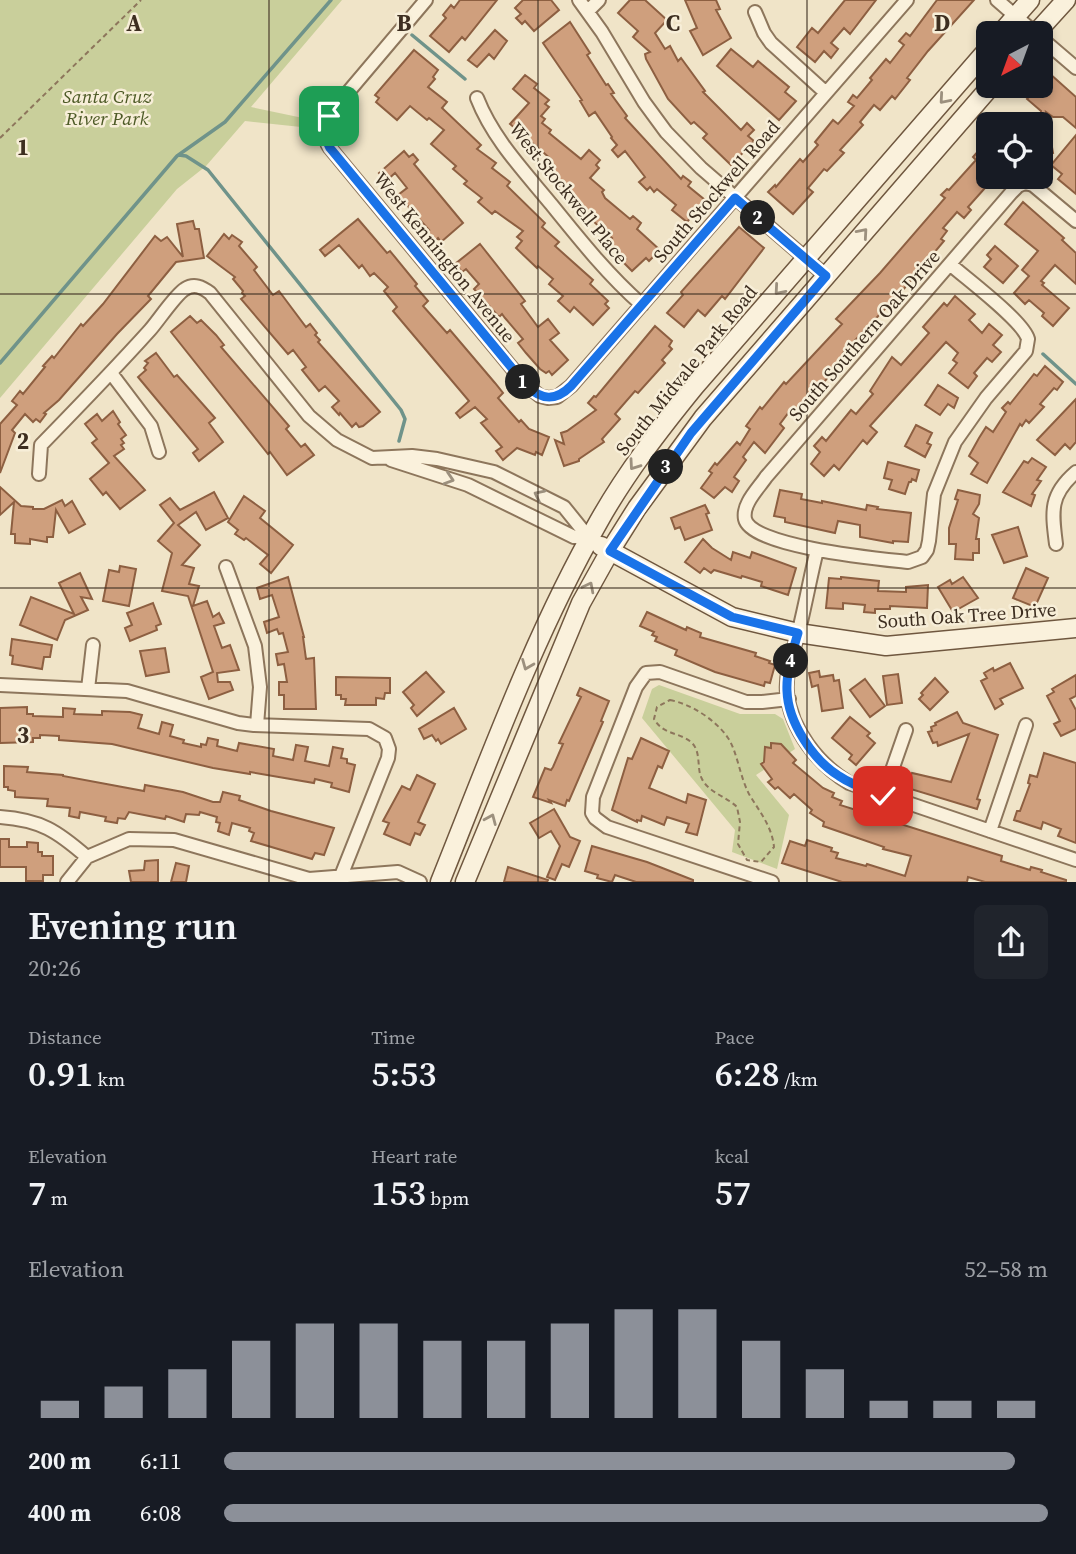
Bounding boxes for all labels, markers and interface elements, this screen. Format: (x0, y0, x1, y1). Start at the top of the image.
text: A (126, 7, 142, 39)
text: B (397, 7, 412, 39)
text: C (666, 7, 680, 39)
text: D (934, 7, 950, 39)
north arrow (976, 21, 1054, 98)
map controls (976, 21, 1053, 189)
park label: Santa Cruz River Park (62, 83, 153, 131)
pin (299, 86, 359, 146)
one-way arrow (940, 91, 952, 104)
icon: arrive (310, 97, 348, 135)
button: locate (976, 112, 1053, 189)
street label: South Stockwell Road (647, 114, 785, 268)
street label: West Stockwell Place (504, 117, 634, 269)
text: 1 (17, 131, 29, 163)
street label: West Kennington Avenue (368, 166, 522, 348)
pin: 2 (740, 200, 776, 235)
text: 2 (752, 204, 763, 230)
one-way arrow (855, 229, 867, 242)
street label: South Southern Oak Drive (782, 244, 946, 426)
street label: South Midvale Park Road (609, 279, 763, 460)
one-way arrow (775, 281, 787, 294)
pin: 1 (505, 364, 540, 400)
text: 1 (517, 368, 528, 394)
text: 2 (17, 425, 29, 457)
pin: 3 (648, 449, 684, 484)
text: 3 (660, 453, 671, 479)
one-way arrow (630, 457, 642, 470)
one-way arrow (442, 471, 454, 485)
one-way arrow (534, 489, 546, 503)
one-way arrow (581, 582, 595, 594)
street label: South Oak Tree Drive (877, 596, 1057, 634)
pin: 4 (774, 644, 808, 678)
text: 4 (785, 647, 796, 673)
one-way arrow (522, 659, 536, 671)
text: 3 (17, 719, 29, 751)
pin (853, 766, 913, 826)
icon: check (864, 777, 902, 815)
one-way arrow (483, 814, 497, 826)
text: Evening run (28, 900, 237, 952)
button: share (974, 905, 1048, 979)
text: 20:26 (28, 952, 81, 984)
text: Distance (28, 1024, 102, 1050)
text: Time (371, 1024, 415, 1050)
text: Pace (715, 1024, 754, 1050)
text: 0.91 (28, 1050, 93, 1098)
text: 5:53 (371, 1050, 436, 1098)
text: 6:28 (715, 1050, 780, 1098)
text: km (93, 1066, 125, 1092)
text: /km (780, 1066, 818, 1092)
text: Elevation (28, 1143, 107, 1169)
text: Heart rate (371, 1143, 457, 1169)
text: kcal (715, 1143, 749, 1169)
text: 7 (28, 1169, 46, 1217)
text: 153 (371, 1169, 426, 1217)
text: 57 (715, 1169, 751, 1217)
text: m (46, 1185, 68, 1211)
text: bpm (426, 1185, 469, 1211)
text: Elevation (28, 1253, 124, 1285)
text: 52–58 m (964, 1253, 1048, 1285)
text: 200 m (28, 1445, 91, 1477)
text: 6:11 (140, 1445, 181, 1477)
text: 400 m (28, 1497, 91, 1529)
text: 6:08 (140, 1497, 181, 1529)

